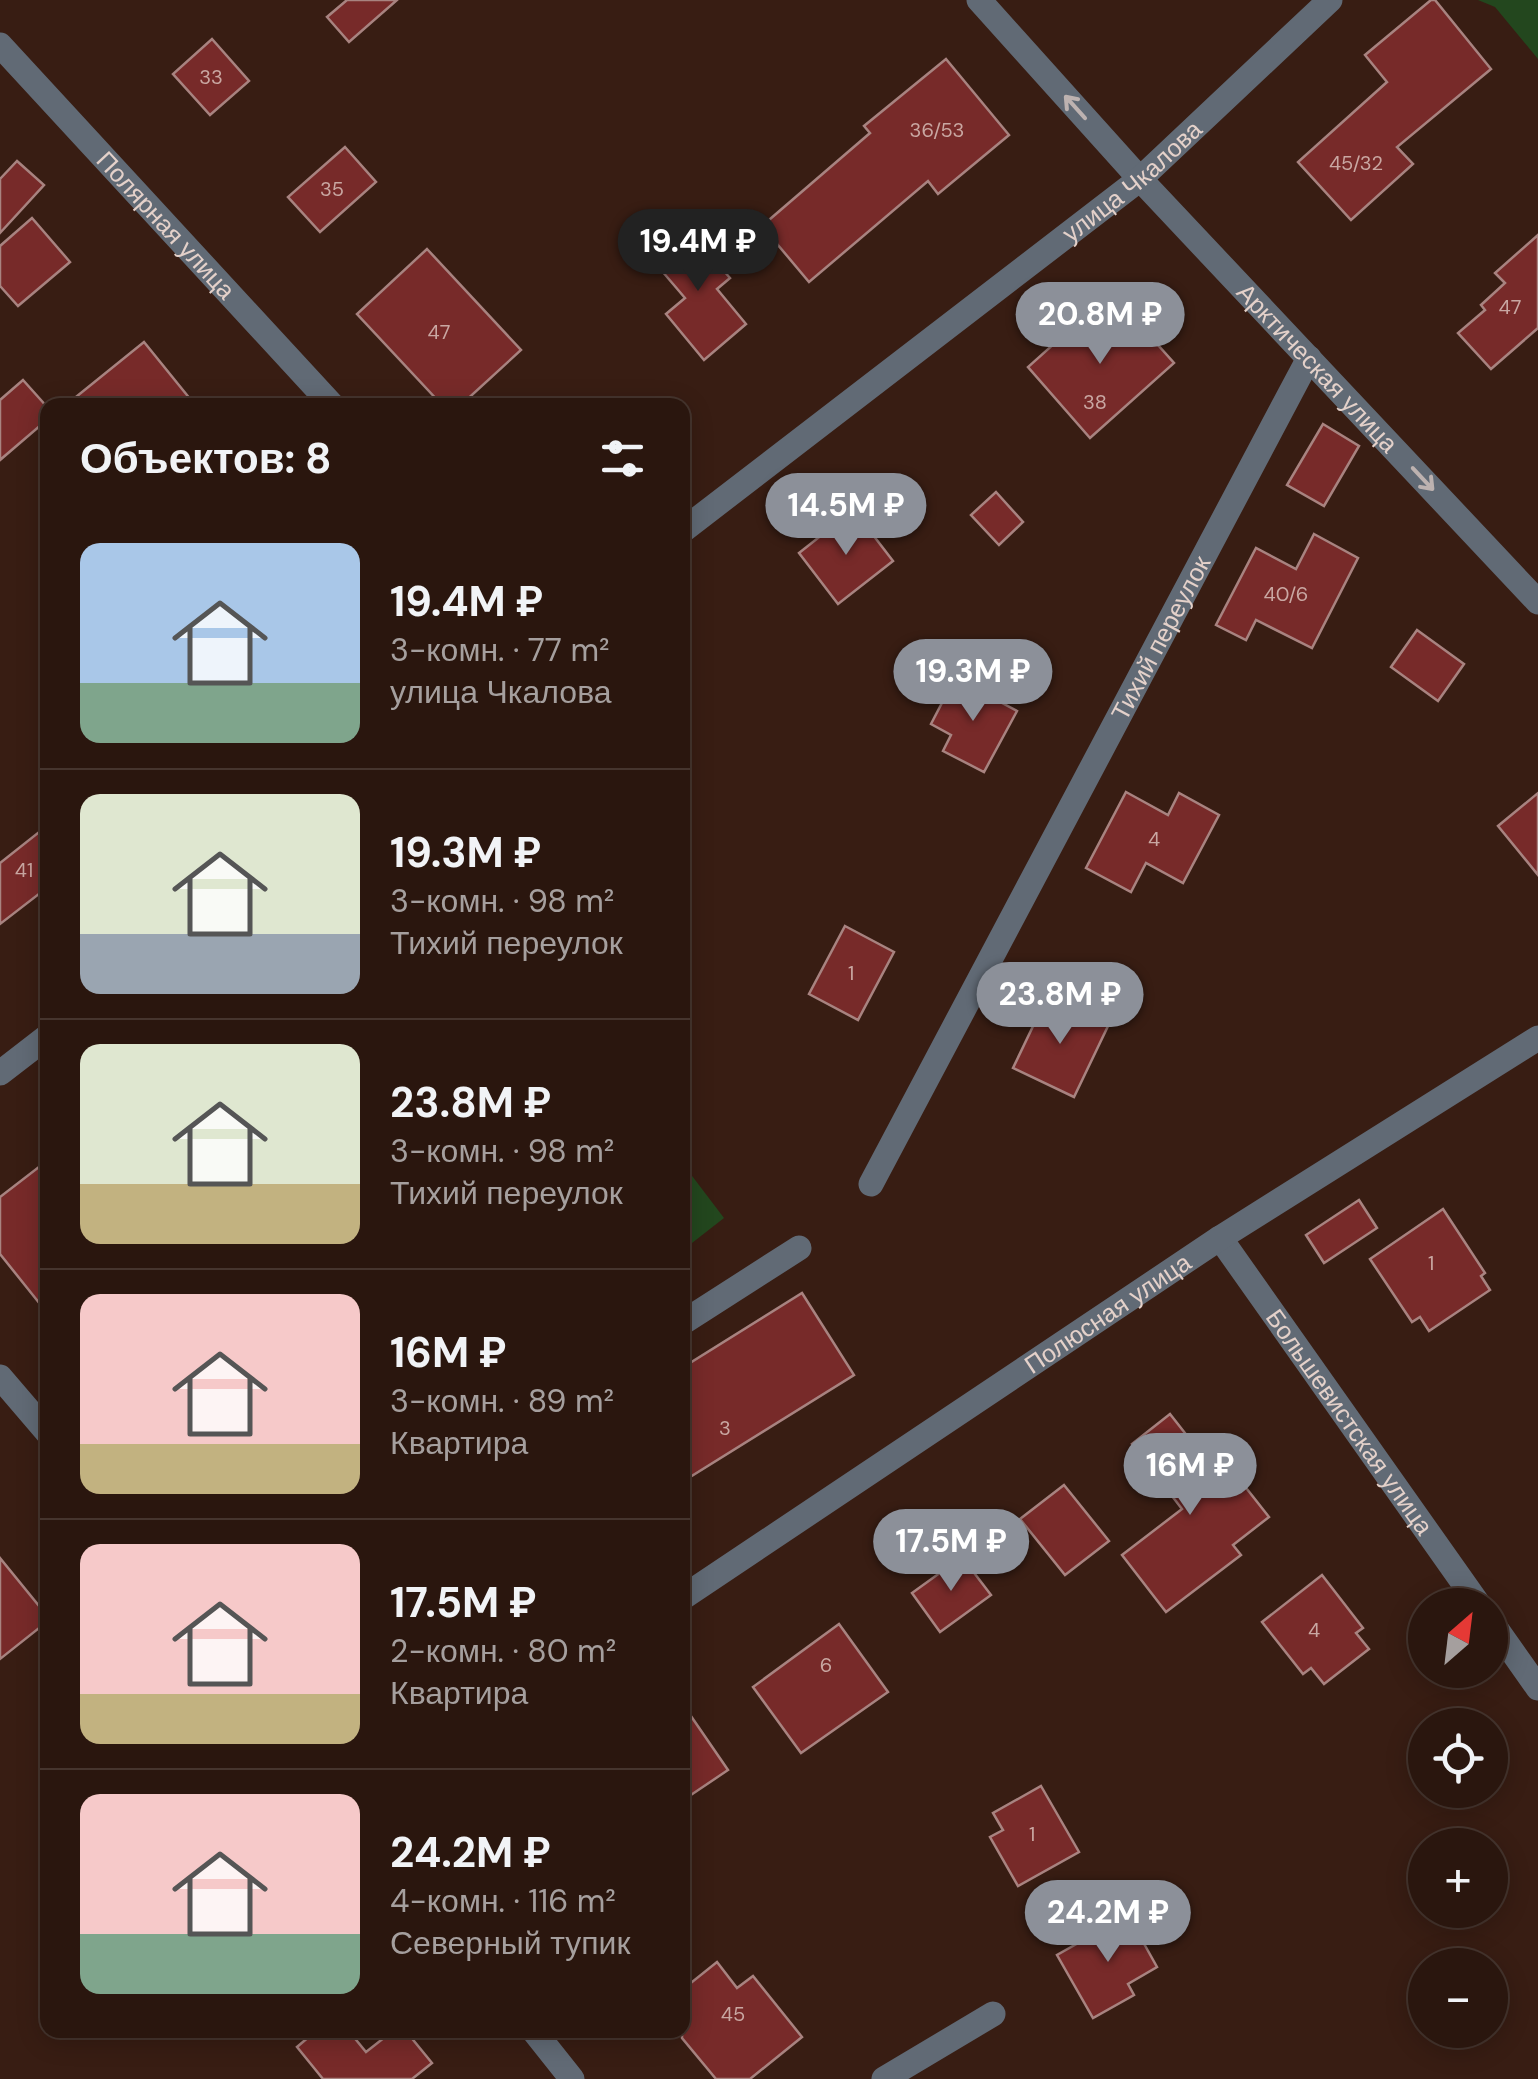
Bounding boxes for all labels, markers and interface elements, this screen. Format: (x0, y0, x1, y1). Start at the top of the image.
house number: 33 (199, 64, 223, 90)
one-way arrow (1064, 95, 1087, 120)
street label: улица Чкалова (1055, 113, 1209, 250)
house number: 36/53 (910, 117, 964, 143)
street label: Полярная улица (90, 144, 243, 306)
house number: 45/32 (1329, 150, 1383, 176)
house number: 35 (320, 176, 344, 202)
pin: 19.4M ₽ (606, 209, 790, 294)
text: 19.4M ₽ (640, 220, 756, 262)
street label: Арктическая улица (1230, 276, 1405, 460)
pin: 20.8M ₽ (1008, 282, 1192, 367)
text: 20.8M ₽ (1038, 293, 1162, 335)
house number: 47 (1499, 294, 1521, 320)
house number: 47 (428, 319, 450, 345)
house number: 38 (1083, 389, 1107, 415)
text: Объектов: 8 (80, 431, 332, 486)
icon: filters (595, 431, 650, 486)
one-way arrow (1411, 467, 1435, 491)
pin: 14.5M ₽ (754, 473, 938, 558)
text: 14.5M ₽ (787, 484, 905, 526)
street label: Тихий переулок (1103, 549, 1218, 726)
text: 19.4M ₽ (390, 574, 543, 629)
house number: 40/6 (1264, 581, 1308, 607)
icon: home (160, 583, 280, 703)
text: 3-комн. · 77 m² (390, 629, 610, 671)
pin: 19.3M ₽ (881, 639, 1065, 724)
text: 19.3M ₽ (915, 650, 1031, 692)
text: улица Чкалова (390, 671, 612, 713)
text: 19.3M ₽ (390, 825, 541, 880)
house number: 4 (1148, 826, 1160, 852)
icon: home (160, 834, 280, 954)
house number: 41 (15, 857, 33, 883)
text: 3-комн. · 98 m² (390, 880, 614, 922)
text: Тихий переулок (390, 922, 623, 964)
house number: 1 (848, 960, 854, 986)
pin: 23.8M ₽ (968, 962, 1152, 1047)
text: 23.8M ₽ (999, 973, 1121, 1015)
text: 23.8M ₽ (390, 1075, 551, 1130)
icon: home (160, 1084, 280, 1204)
text: 3-комн. · 98 m² (390, 1130, 614, 1172)
text: Тихий переулок (390, 1172, 623, 1214)
street label: Полюсная улица (1018, 1246, 1197, 1381)
house number: 1 (1428, 1250, 1434, 1276)
street label: Большевистская улица (1259, 1302, 1441, 1541)
text: 16M ₽ (390, 1325, 506, 1380)
icon: home (160, 1334, 280, 1454)
text: 3-комн. · 89 m² (390, 1380, 614, 1422)
house number: 3 (719, 1415, 731, 1441)
text: Квартира (390, 1422, 528, 1464)
pin: 16M ₽ (1120, 1433, 1260, 1518)
text: 16M ₽ (1146, 1444, 1234, 1486)
pin: 17.5M ₽ (859, 1509, 1043, 1594)
text: 17.5M ₽ (895, 1520, 1007, 1562)
text: 17.5M ₽ (390, 1575, 537, 1630)
icon: home (160, 1584, 280, 1704)
north arrow (1408, 1588, 1508, 1688)
map controls (1408, 1588, 1508, 2048)
house number: 4 (1308, 1617, 1320, 1643)
text: 2-комн. · 80 m² (390, 1630, 616, 1672)
house number: 6 (820, 1652, 832, 1678)
text: Квартира (390, 1672, 528, 1714)
button: locate (1408, 1708, 1508, 1808)
house number: 1 (1029, 1821, 1035, 1847)
text: 24.2M ₽ (390, 1825, 551, 1880)
button: + (1408, 1828, 1508, 1928)
icon: home (160, 1834, 280, 1954)
text: 4-комн. · 116 m² (390, 1880, 616, 1922)
pin: 24.2M ₽ (1016, 1880, 1200, 1965)
text: 24.2M ₽ (1047, 1891, 1169, 1933)
text: Северный тупик (390, 1922, 630, 1964)
button: − (1408, 1948, 1508, 2048)
house number: 45 (721, 2001, 745, 2027)

